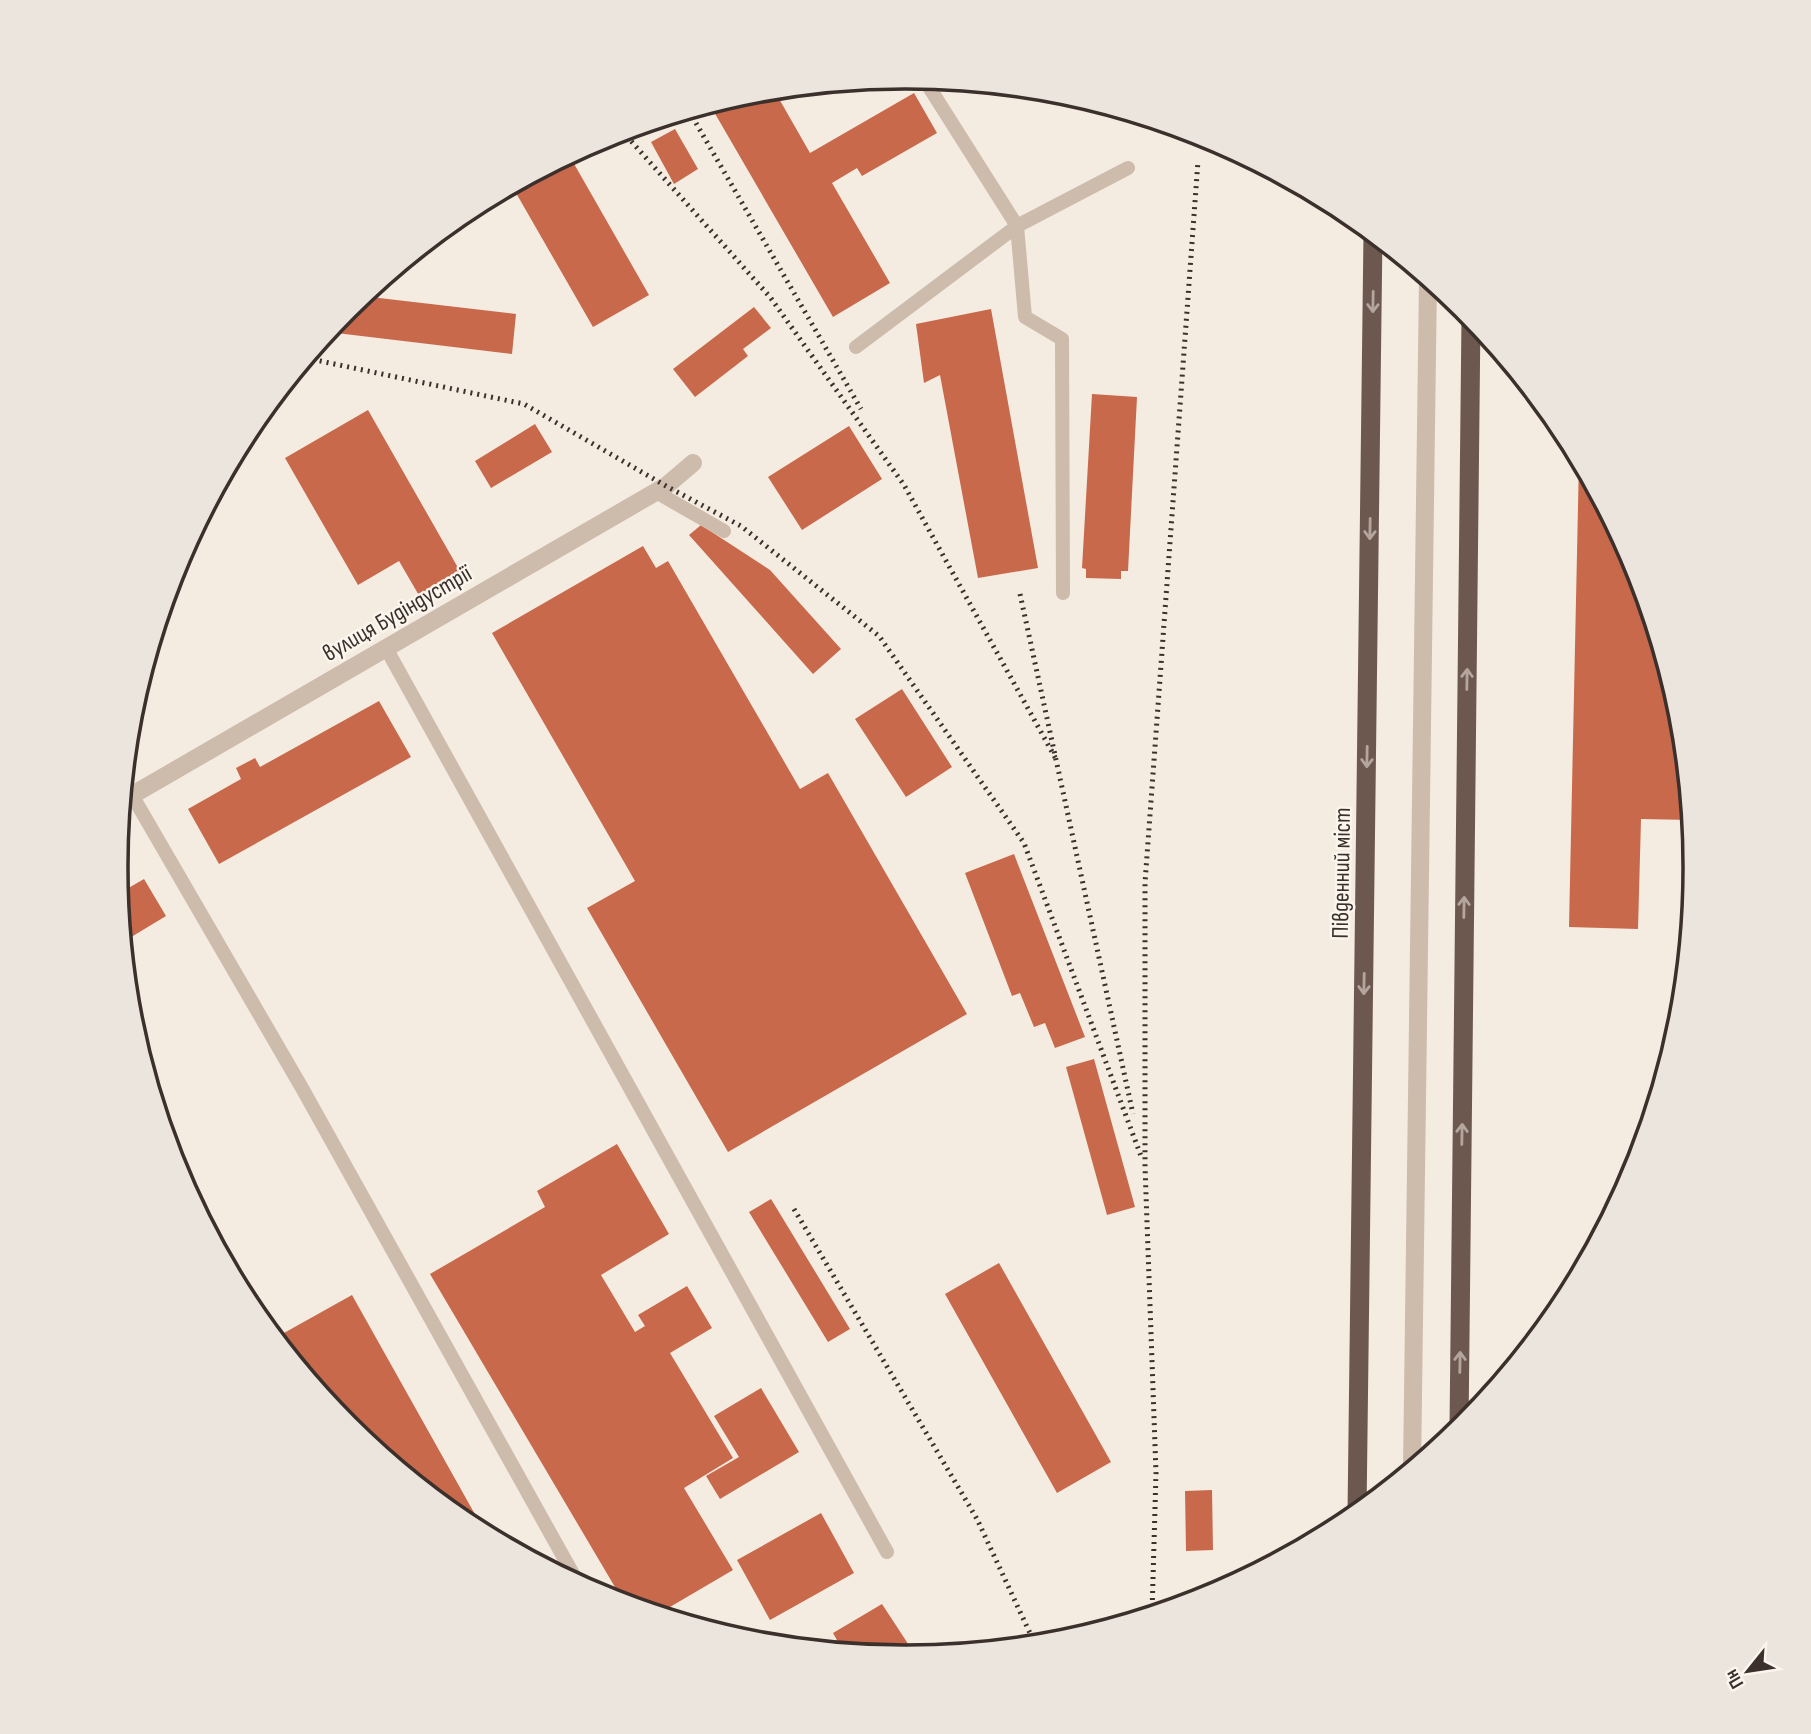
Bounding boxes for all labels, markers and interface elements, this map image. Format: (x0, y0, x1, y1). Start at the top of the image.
one-way arrow (1366, 290, 1380, 313)
one-way arrow (1363, 517, 1377, 540)
street label: вулиця Будіндустрії (318, 559, 477, 668)
one-way arrow (1460, 668, 1474, 691)
one-way arrow (1360, 745, 1374, 768)
street label: Південний міст (1326, 807, 1357, 939)
one-way arrow (1458, 896, 1471, 919)
one-way arrow (1357, 972, 1371, 995)
one-way arrow (1455, 1123, 1469, 1146)
one-way arrow (1453, 1350, 1466, 1373)
north arrow (1713, 1636, 1783, 1706)
text: Пн (1720, 1665, 1749, 1692)

